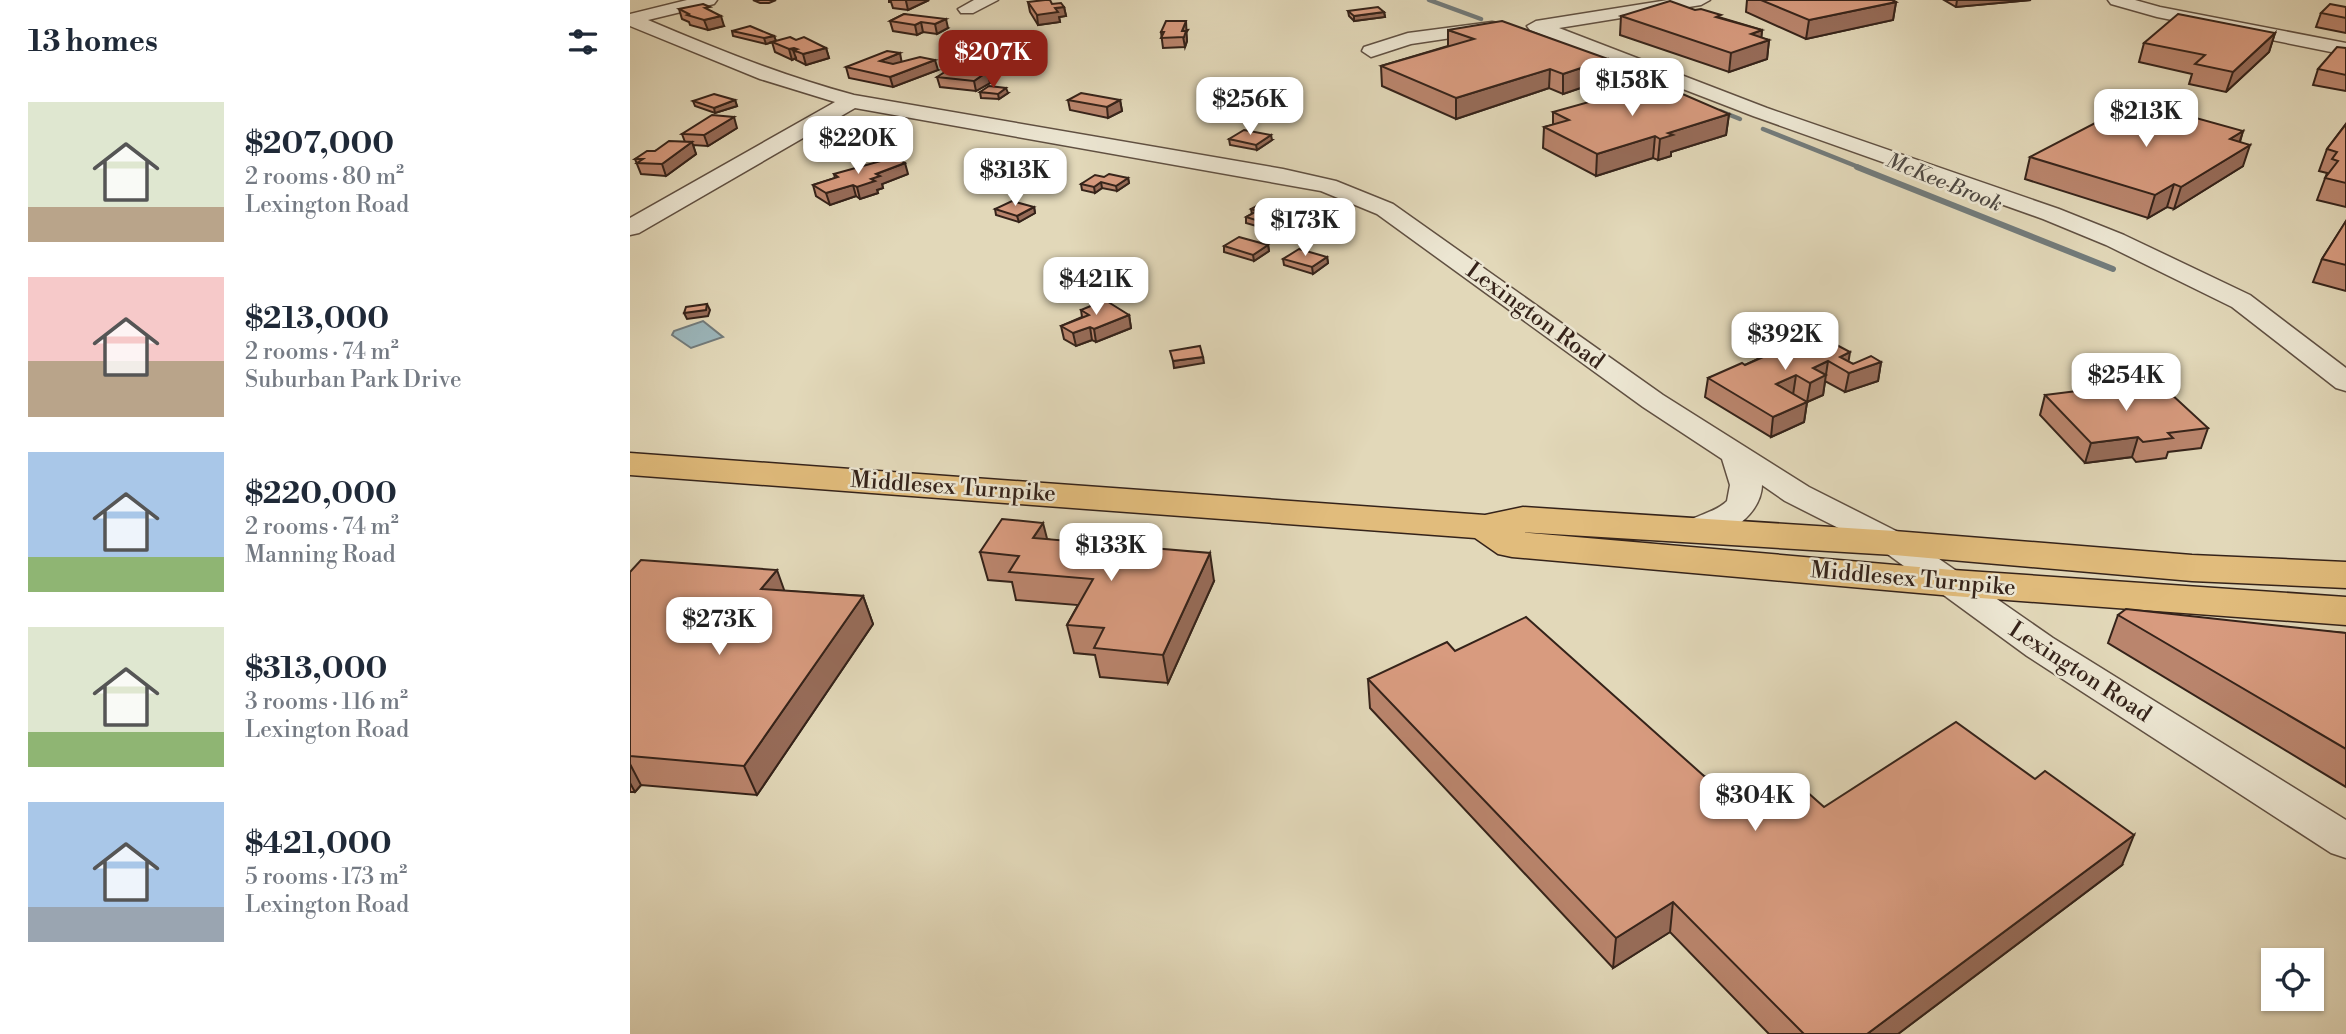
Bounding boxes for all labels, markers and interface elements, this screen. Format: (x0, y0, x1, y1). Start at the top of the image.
text: 13 homes (28, 23, 158, 61)
icon: filters (564, 23, 602, 61)
pin: $207K (944, 31, 1042, 90)
text: $207K (955, 39, 1031, 67)
pin: $158K (1583, 58, 1681, 118)
text: $158K (1596, 67, 1668, 95)
pin: $256K (1201, 78, 1299, 137)
text: $256K (1212, 86, 1288, 114)
pin: $213K (2097, 90, 2195, 149)
text: $213K (2110, 98, 2182, 126)
pin: $220K (809, 116, 907, 176)
text: $207,000 (245, 125, 394, 163)
text: $220K (819, 125, 897, 153)
icon: home (84, 130, 168, 214)
pin: $313K (966, 148, 1064, 208)
water label: McKee Brook (1882, 148, 2006, 218)
text: $313K (980, 157, 1050, 185)
text: 2 rooms · 80 m² (245, 163, 404, 191)
text: Lexington Road (245, 191, 409, 219)
pin: $173K (1256, 198, 1354, 258)
text: $173K (1270, 207, 1340, 235)
street label: Lexington Road (1460, 256, 1610, 376)
pin: $421K (1047, 258, 1145, 317)
text: $421K (1059, 266, 1133, 294)
text: $213,000 (245, 300, 389, 338)
icon: home (84, 305, 168, 389)
pin: $392K (1736, 312, 1834, 372)
text: $392K (1747, 321, 1823, 349)
text: 2 rooms · 74 m² (245, 338, 399, 366)
pin: $254K (2077, 354, 2175, 413)
text: $254K (2088, 362, 2164, 390)
text: Suburban Park Drive (245, 366, 462, 394)
street label: Middlesex Turnpike (849, 466, 1057, 508)
text: $220,000 (245, 475, 397, 513)
icon: home (84, 480, 168, 564)
text: 2 rooms · 74 m² (245, 513, 399, 541)
pin: $133K (1062, 524, 1160, 583)
text: $133K (1075, 532, 1147, 560)
text: Manning Road (245, 541, 396, 569)
street label: Middlesex Turnpike (1809, 556, 2017, 602)
pin: $273K (670, 598, 768, 657)
text: $273K (682, 606, 756, 634)
street label: Lexington Road (2004, 616, 2156, 728)
text: $313,000 (245, 650, 387, 688)
icon: home (84, 655, 168, 739)
text: 3 rooms · 116 m² (245, 688, 408, 716)
text: Lexington Road (245, 716, 409, 744)
pin: $304K (1706, 774, 1804, 833)
text: $304K (1716, 782, 1794, 810)
text: $421,000 (245, 825, 391, 863)
icon: home (84, 830, 168, 914)
text: 5 rooms · 173 m² (245, 863, 407, 891)
text: Lexington Road (245, 891, 409, 919)
map controls (2261, 948, 2324, 1011)
button: locate (2261, 948, 2324, 1011)

